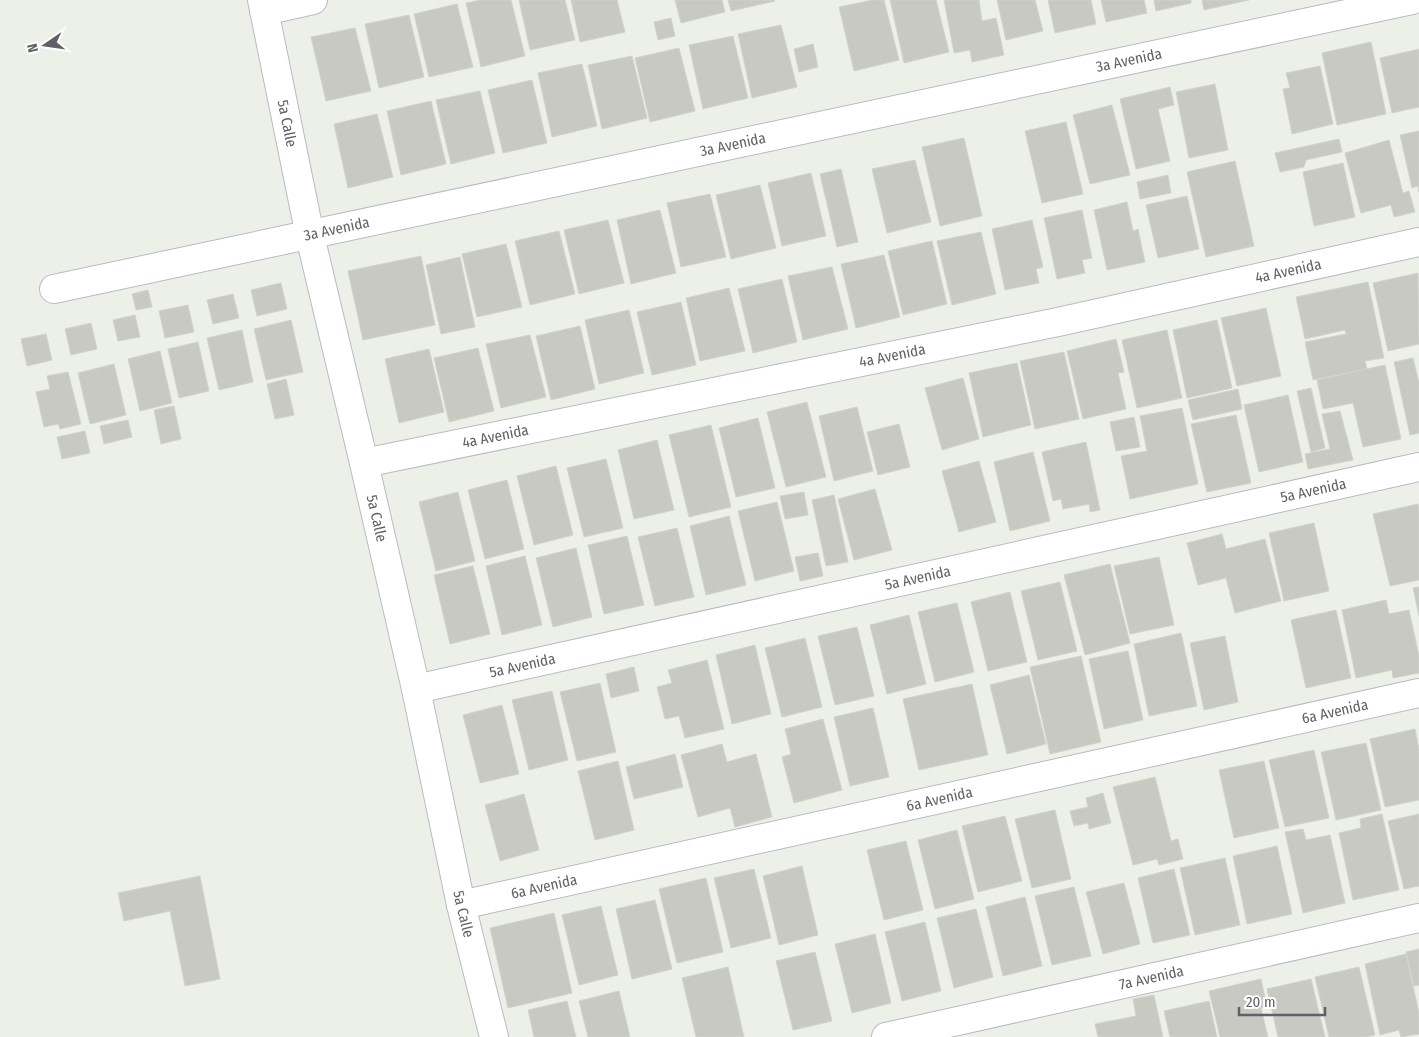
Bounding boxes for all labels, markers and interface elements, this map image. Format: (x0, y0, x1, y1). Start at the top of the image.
north arrow (20, 20, 70, 70)
text: N (24, 42, 42, 54)
street label: 3a Avenida (1094, 44, 1163, 76)
street label: 5a Calle (274, 98, 301, 149)
street label: 3a Avenida (698, 129, 767, 160)
street label: 3a Avenida (302, 213, 371, 245)
street label: 4a Avenida (1253, 255, 1323, 287)
street label: 4a Avenida (857, 340, 927, 371)
street label: 4a Avenida (461, 421, 530, 452)
street label: 5a Avenida (1279, 474, 1348, 506)
street label: 5a Calle (363, 493, 391, 544)
street label: 5a Avenida (883, 562, 952, 594)
street label: 5a Avenida (488, 649, 557, 681)
street label: 6a Avenida (1300, 696, 1370, 728)
street label: 6a Avenida (905, 783, 974, 815)
street label: 6a Avenida (509, 871, 579, 903)
street label: 5a Calle (449, 889, 478, 939)
street label: 7a Avenida (1118, 962, 1185, 994)
scale bar (1239, 984, 1325, 1016)
text: 20 m (1246, 993, 1276, 1011)

